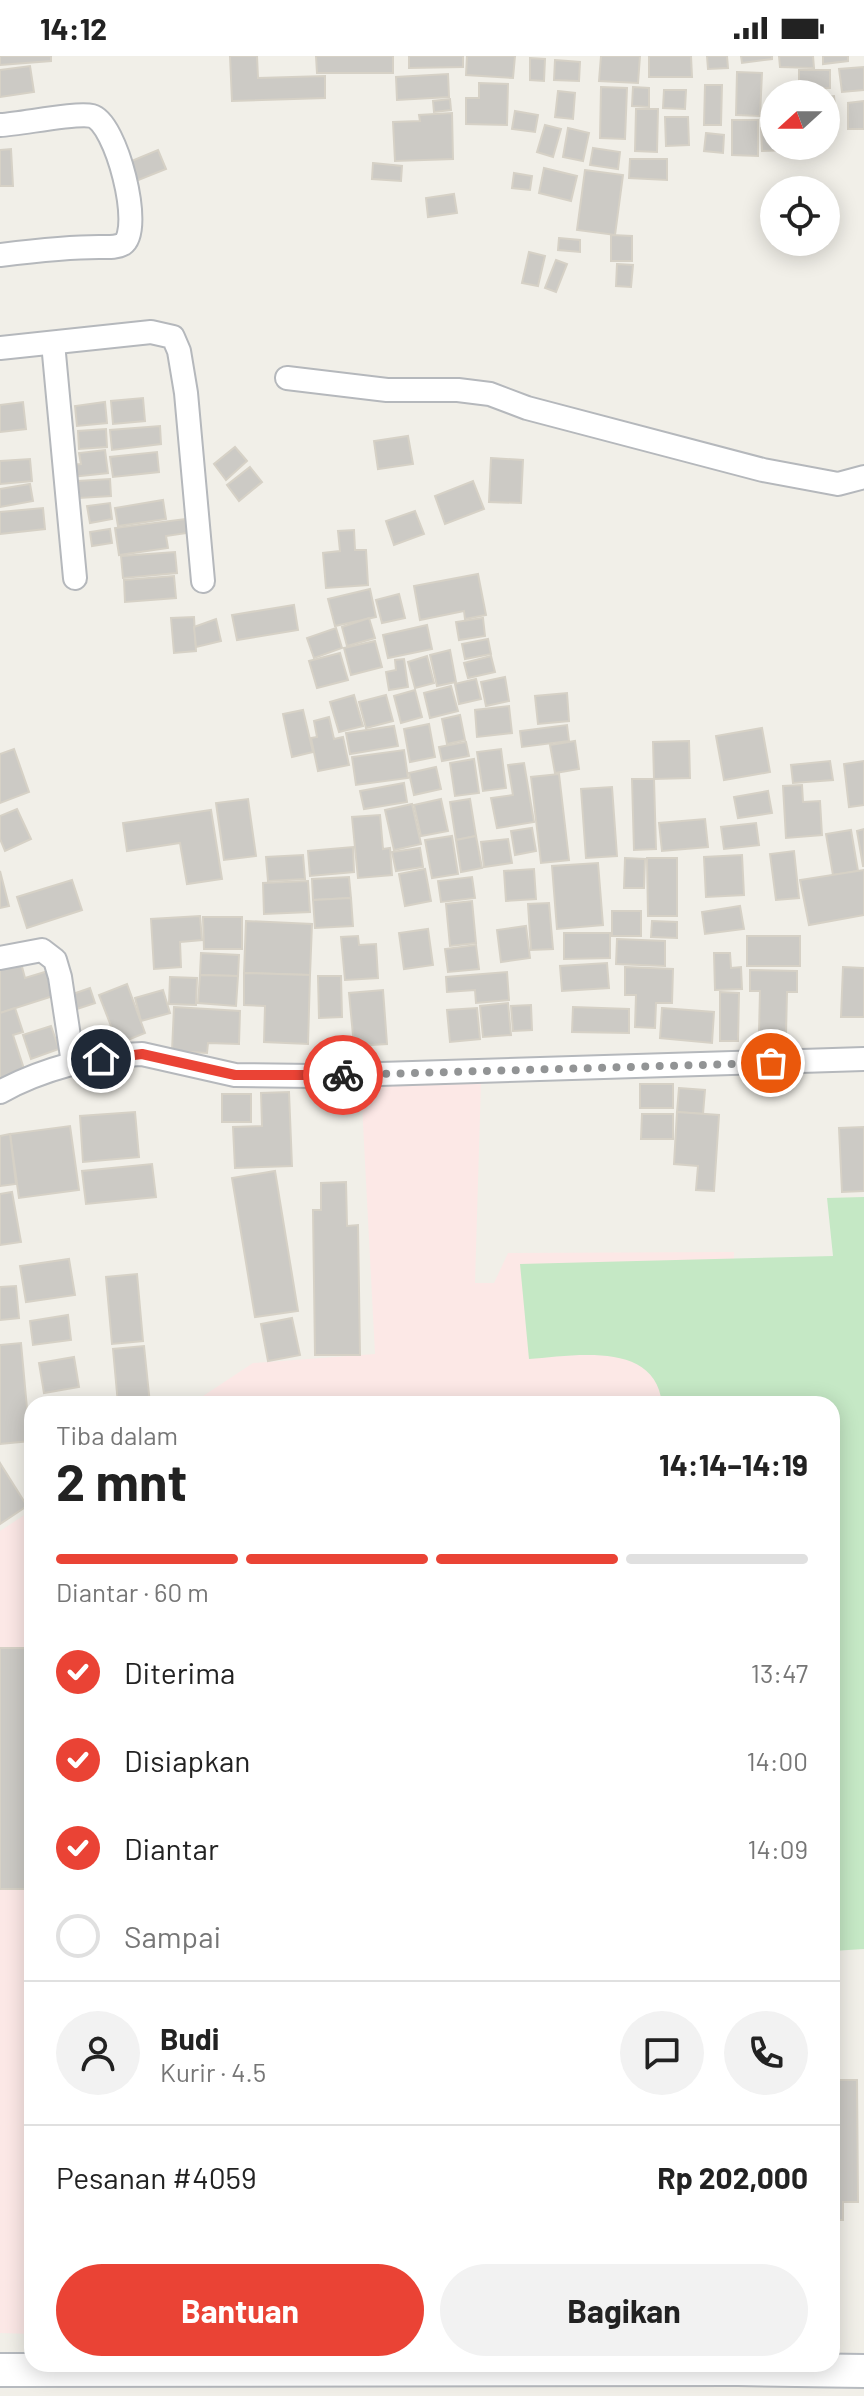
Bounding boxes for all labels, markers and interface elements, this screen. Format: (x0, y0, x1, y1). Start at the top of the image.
text: 14:12 (40, 10, 107, 46)
north arrow (760, 80, 840, 160)
map controls (760, 80, 840, 256)
button: locate (760, 176, 840, 256)
pin (67, 1025, 135, 1093)
pin (737, 1029, 805, 1097)
courier (303, 1035, 383, 1115)
icon: home (79, 1037, 123, 1081)
icon: bag (749, 1041, 793, 1085)
icon: bike (321, 1053, 365, 1097)
text: Tiba dalam (56, 1419, 178, 1450)
text: 14:14–14:19 (659, 1446, 808, 1482)
text: 2 mnt (56, 1449, 187, 1511)
text: Diantar · 60 m (56, 1576, 209, 1607)
icon: check (56, 1650, 100, 1694)
text: Diterima (124, 1654, 235, 1690)
text: 13:47 (751, 1657, 808, 1688)
icon: check (56, 1738, 100, 1782)
text: Disiapkan (124, 1742, 250, 1778)
text: 14:00 (746, 1745, 808, 1776)
icon: check (56, 1826, 100, 1870)
text: Diantar (124, 1830, 219, 1866)
text: 14:09 (748, 1833, 808, 1864)
text: Sampai (124, 1918, 221, 1954)
button: person (56, 2011, 140, 2095)
button: chat (620, 2011, 704, 2095)
button: phone (724, 2011, 808, 2095)
text: Budi (160, 2020, 219, 2056)
text: Kurir · 4.5 (160, 2056, 266, 2087)
text: Pesanan #4059 (56, 2159, 257, 2195)
text: Rp 202,000 (657, 2159, 808, 2195)
button: Bantuan (56, 2264, 424, 2356)
button: Bagikan (440, 2264, 808, 2356)

